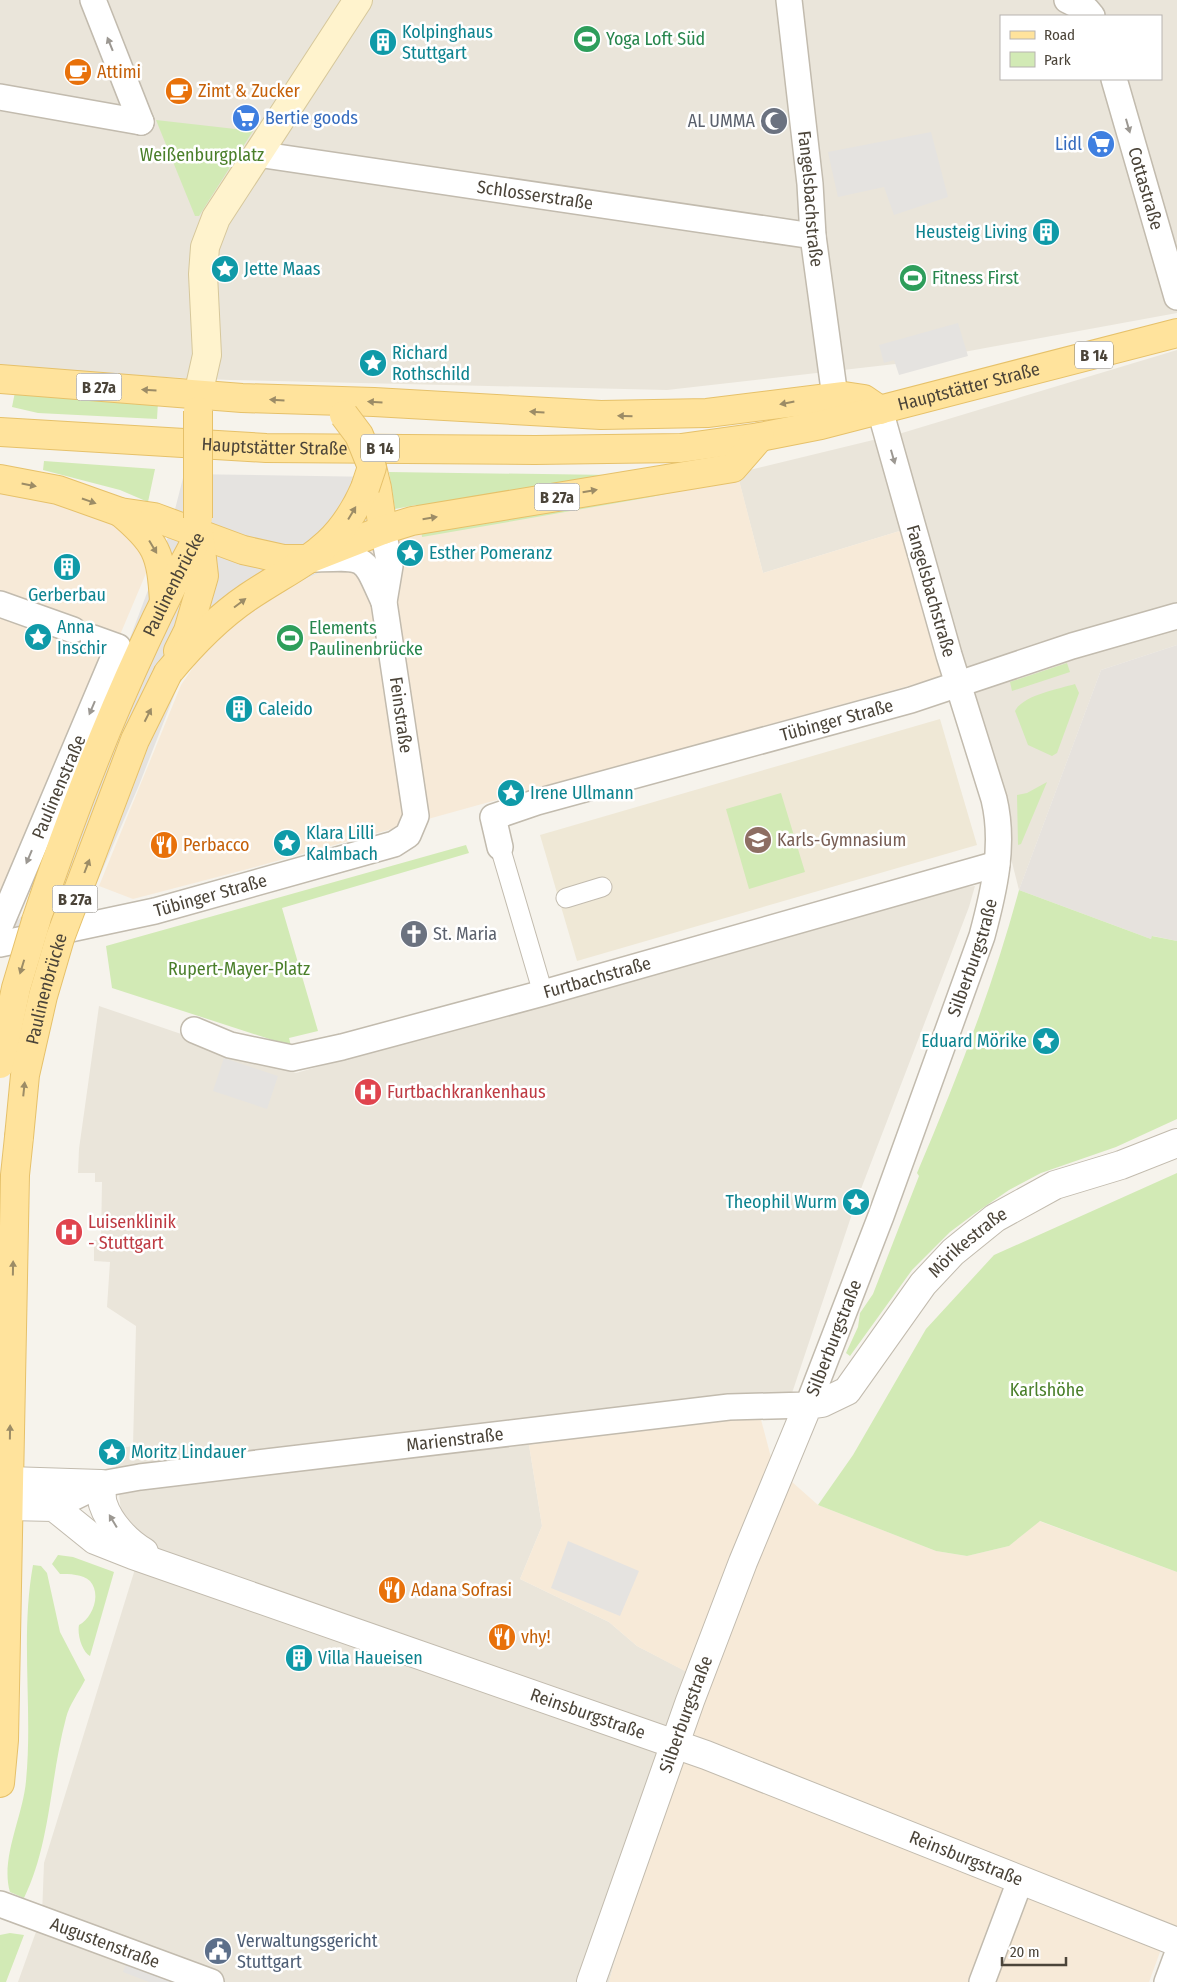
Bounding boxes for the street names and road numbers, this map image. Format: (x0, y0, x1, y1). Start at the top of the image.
street label: Fangelsbachstraße (793, 129, 828, 268)
street label: Cottastraße (1123, 144, 1168, 233)
street label: Schlosserstraße (475, 176, 595, 214)
road number: B 14 (1075, 342, 1113, 368)
street label: Hauptstätter Straße (895, 358, 1042, 416)
road number: B 27a (76, 374, 122, 401)
street label: Hauptstätter Straße (201, 433, 348, 460)
road number: B 14 (361, 434, 399, 462)
road number: B 27a (534, 484, 580, 511)
street label: Fangelsbachstraße (902, 522, 960, 660)
street label: Paulinenbrücke (138, 528, 209, 640)
street label: Feinstraße (385, 675, 417, 755)
street label: Tübinger Straße (778, 694, 896, 746)
street label: Paulinenstraße (27, 732, 91, 842)
street label: Tübinger Straße (151, 869, 269, 922)
road number: B 27a (52, 886, 98, 912)
street label: Silberburgstraße (943, 896, 1002, 1020)
street label: Paulinenbrücke (21, 931, 72, 1047)
street label: Furtbachstraße (541, 952, 654, 1003)
street label: Mörikestraße (924, 1203, 1011, 1282)
street label: Silberburgstraße (801, 1276, 866, 1399)
street label: Marienstraße (405, 1423, 505, 1456)
street label: Silberburgstraße (655, 1653, 717, 1776)
street label: Reinsburgstraße (527, 1684, 648, 1744)
street label: Reinsburgstraße (906, 1826, 1026, 1891)
street label: Augustenstraße (47, 1913, 163, 1973)

